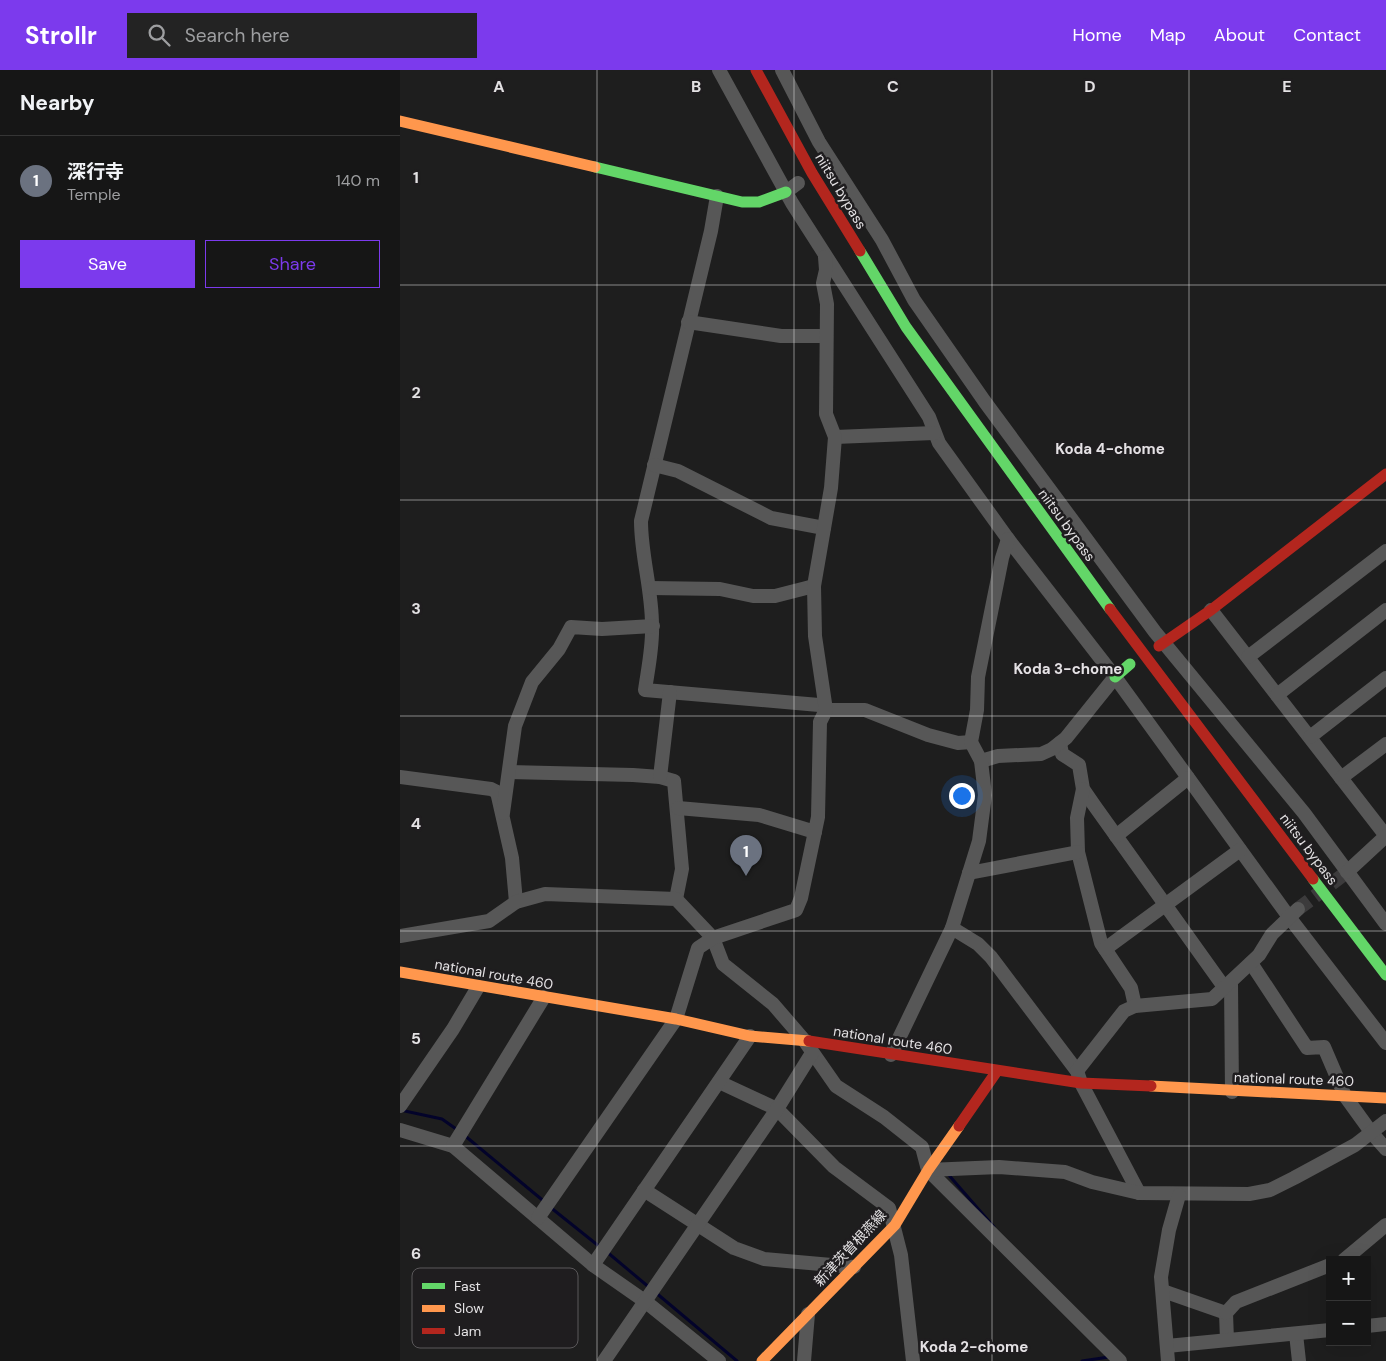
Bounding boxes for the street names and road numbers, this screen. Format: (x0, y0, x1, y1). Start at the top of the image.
street label: niitsu bypass (811, 150, 871, 232)
street label: niitsu bypass (1035, 485, 1099, 565)
street label: niitsu bypass (1276, 809, 1342, 889)
street label: national route 460 (433, 955, 555, 993)
street label: national route 460 (832, 1022, 954, 1058)
street label: national route 460 (1234, 1068, 1354, 1090)
street label: 新津茨曽根燕線 (810, 1206, 890, 1290)

